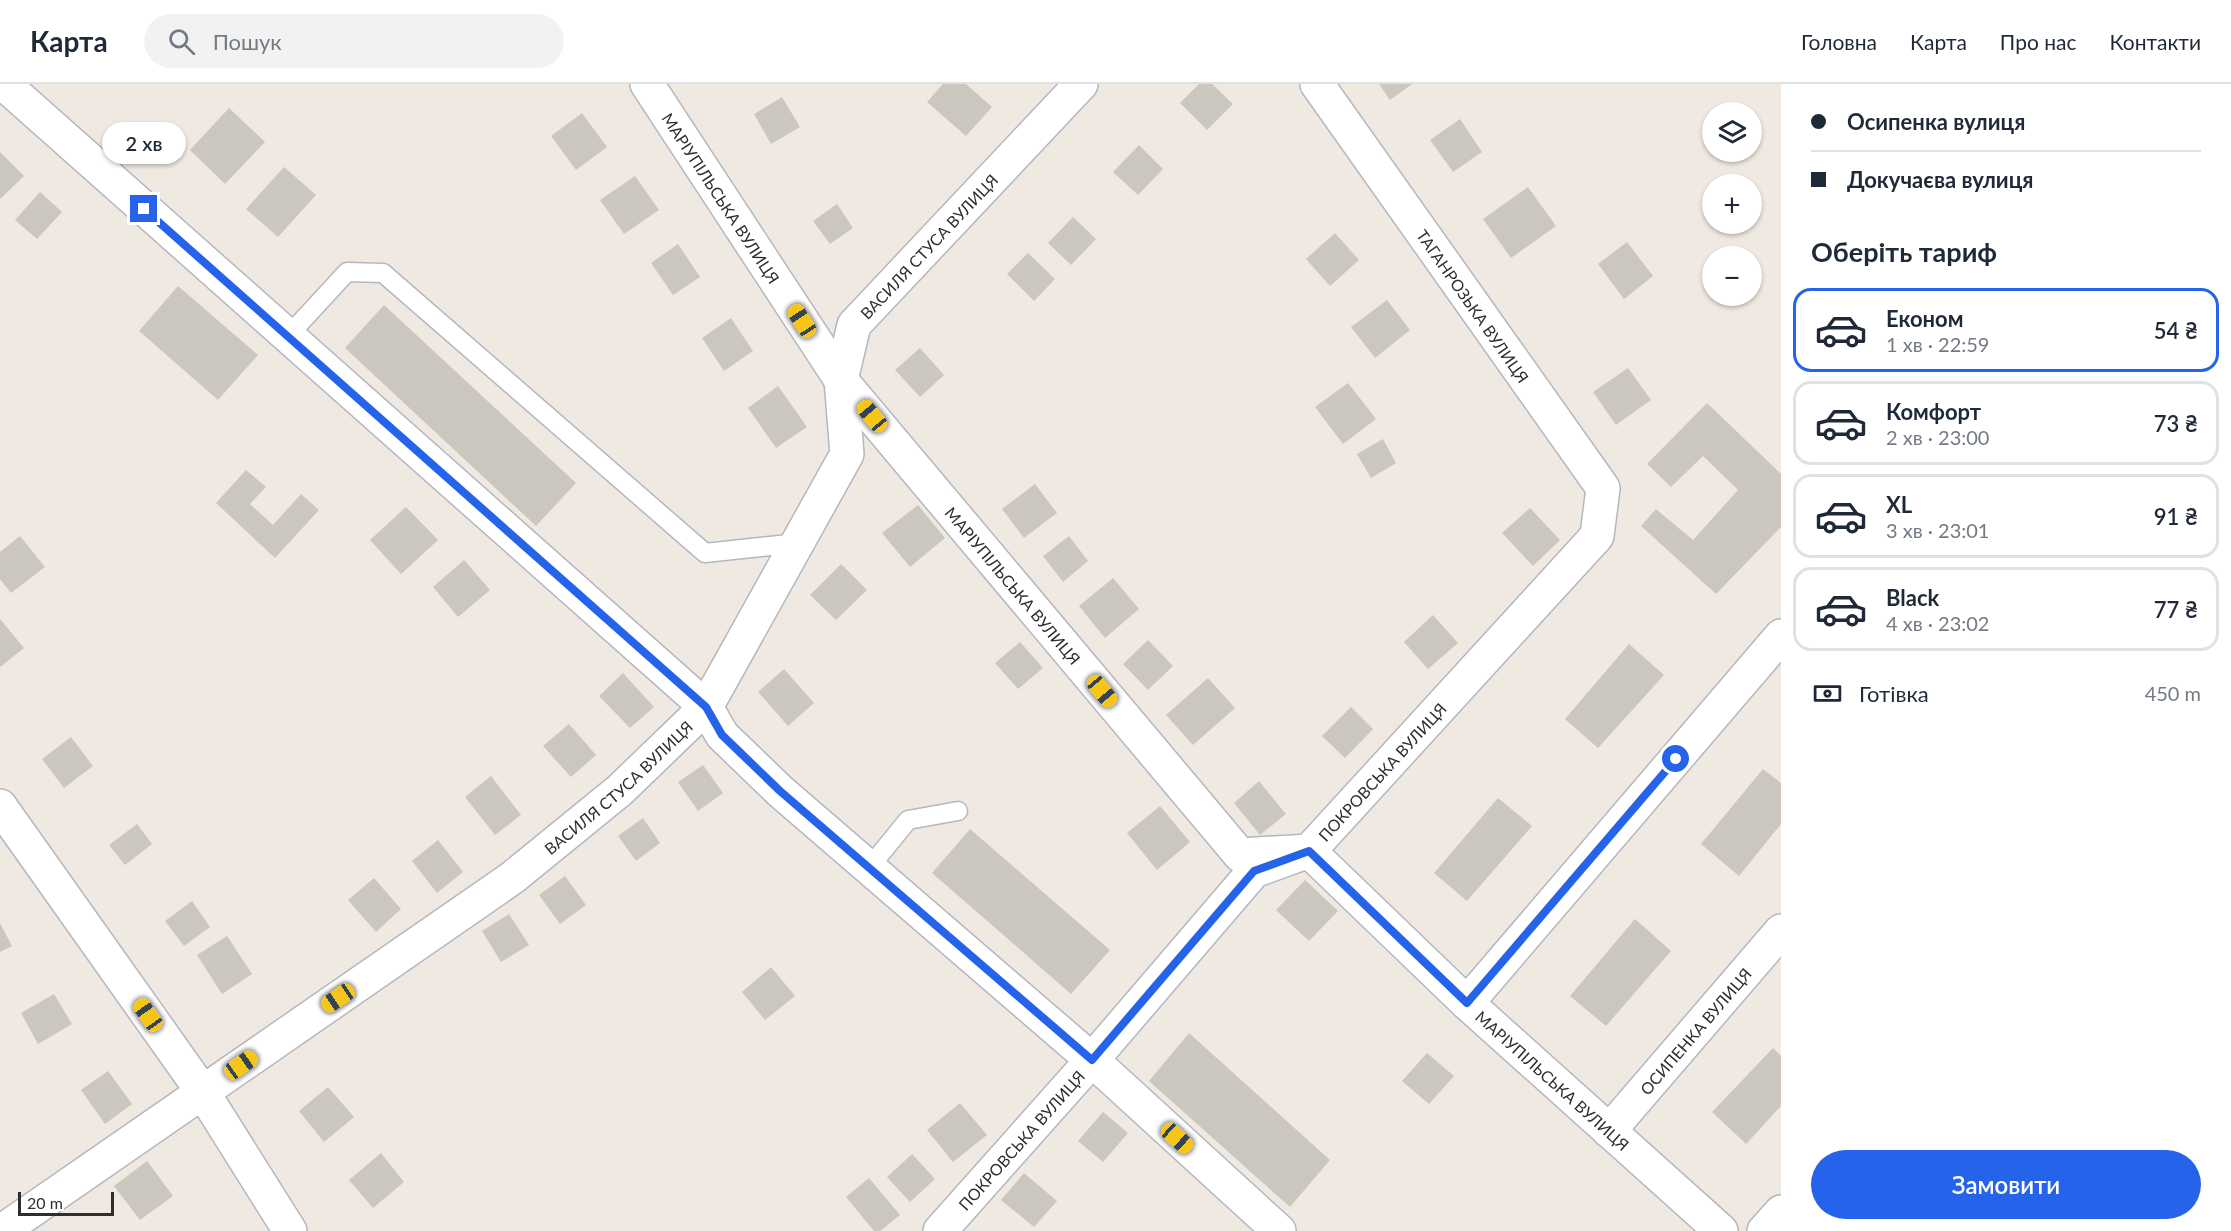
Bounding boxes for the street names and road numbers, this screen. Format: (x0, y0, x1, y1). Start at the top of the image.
street label: МАРІУПІЛЬСЬКА ВУЛИЦЯ (659, 109, 784, 286)
street label: ВАСИЛЯ СТУСА ВУЛИЦЯ (856, 170, 1001, 322)
street label: ТАГАНРОЗЬКА ВУЛИЦЯ (1413, 226, 1533, 386)
street label: МАРІУПІЛЬСЬКА ВУЛИЦЯ (942, 503, 1085, 668)
street label: ПОКРОВСЬКА ВУЛИЦЯ (1314, 698, 1450, 844)
street label: ВАСИЛЯ СТУСА ВУЛИЦЯ (540, 716, 696, 858)
street label: ОСИПЕНКА ВУЛИЦЯ (1635, 964, 1755, 1098)
street label: МАРІУПІЛЬСЬКА ВУЛИЦЯ (1472, 1006, 1634, 1154)
street label: ПОКРОВСЬКА ВУЛИЦЯ (954, 1066, 1088, 1214)

